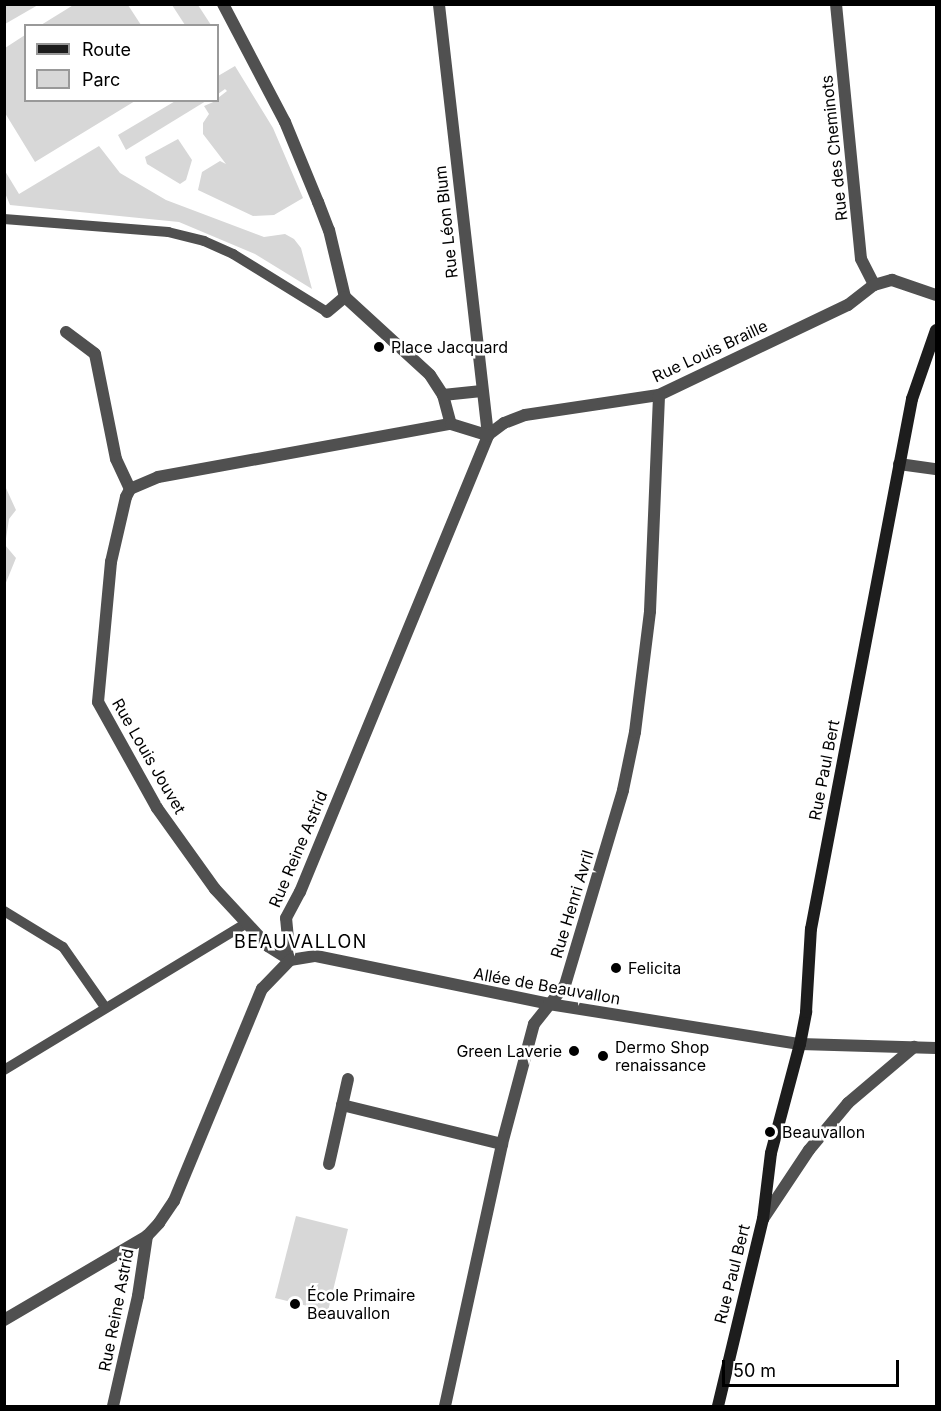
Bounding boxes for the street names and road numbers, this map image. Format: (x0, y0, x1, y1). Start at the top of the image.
street label: Rue des Cheminots (817, 74, 851, 222)
street label: Rue Léon Blum (431, 165, 461, 279)
street label: Rue Louis Braille (649, 316, 771, 386)
street label: Rue Louis Jouvet (108, 695, 190, 817)
street label: Rue Paul Bert (805, 718, 843, 822)
street label: Rue Reine Astrid (265, 788, 331, 910)
street label: Rue Henri Avril (546, 848, 598, 960)
street label: Allée de Beauvallon (472, 964, 622, 1008)
street label: Rue Paul Bert (710, 1222, 754, 1326)
street label: Rue Reine Astrid (95, 1247, 137, 1373)

